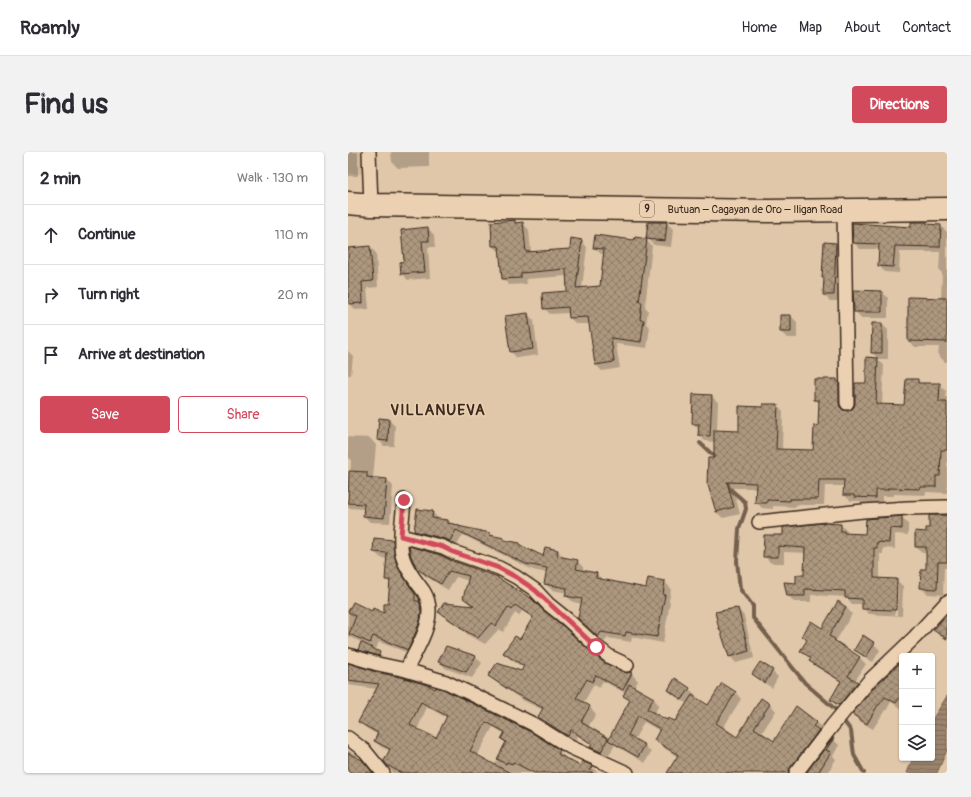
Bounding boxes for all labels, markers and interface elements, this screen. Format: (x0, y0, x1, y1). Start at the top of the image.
text: Roamly (20, 16, 80, 40)
text: Home (742, 19, 777, 36)
text: Map (799, 19, 822, 36)
text: About (844, 19, 880, 36)
text: Contact (902, 19, 951, 36)
button: Directions (852, 86, 947, 123)
text: Find us (24, 87, 108, 122)
text: 2 min (40, 168, 81, 189)
text: Walk · 130 m (237, 170, 308, 186)
road number: 9 (640, 201, 654, 217)
street label: Butuan – Cagayan de Oro – Iligan Road (667, 203, 843, 216)
icon: ahead (40, 224, 62, 246)
text: Continue (78, 225, 136, 244)
text: 110 m (275, 227, 308, 243)
icon: right (40, 284, 62, 306)
text: Turn right (78, 285, 139, 304)
text: 20 m (277, 287, 308, 303)
icon: arrive (40, 344, 62, 366)
text: Arrive at destination (78, 345, 205, 364)
button: Save (40, 396, 170, 433)
button: Share (178, 396, 308, 433)
district label: VILLANUEVA (390, 401, 486, 420)
route end (395, 491, 413, 509)
route start (587, 638, 605, 656)
map controls (899, 653, 935, 761)
button: + (899, 653, 935, 689)
button: − (899, 689, 935, 725)
button: layers (899, 725, 935, 761)

